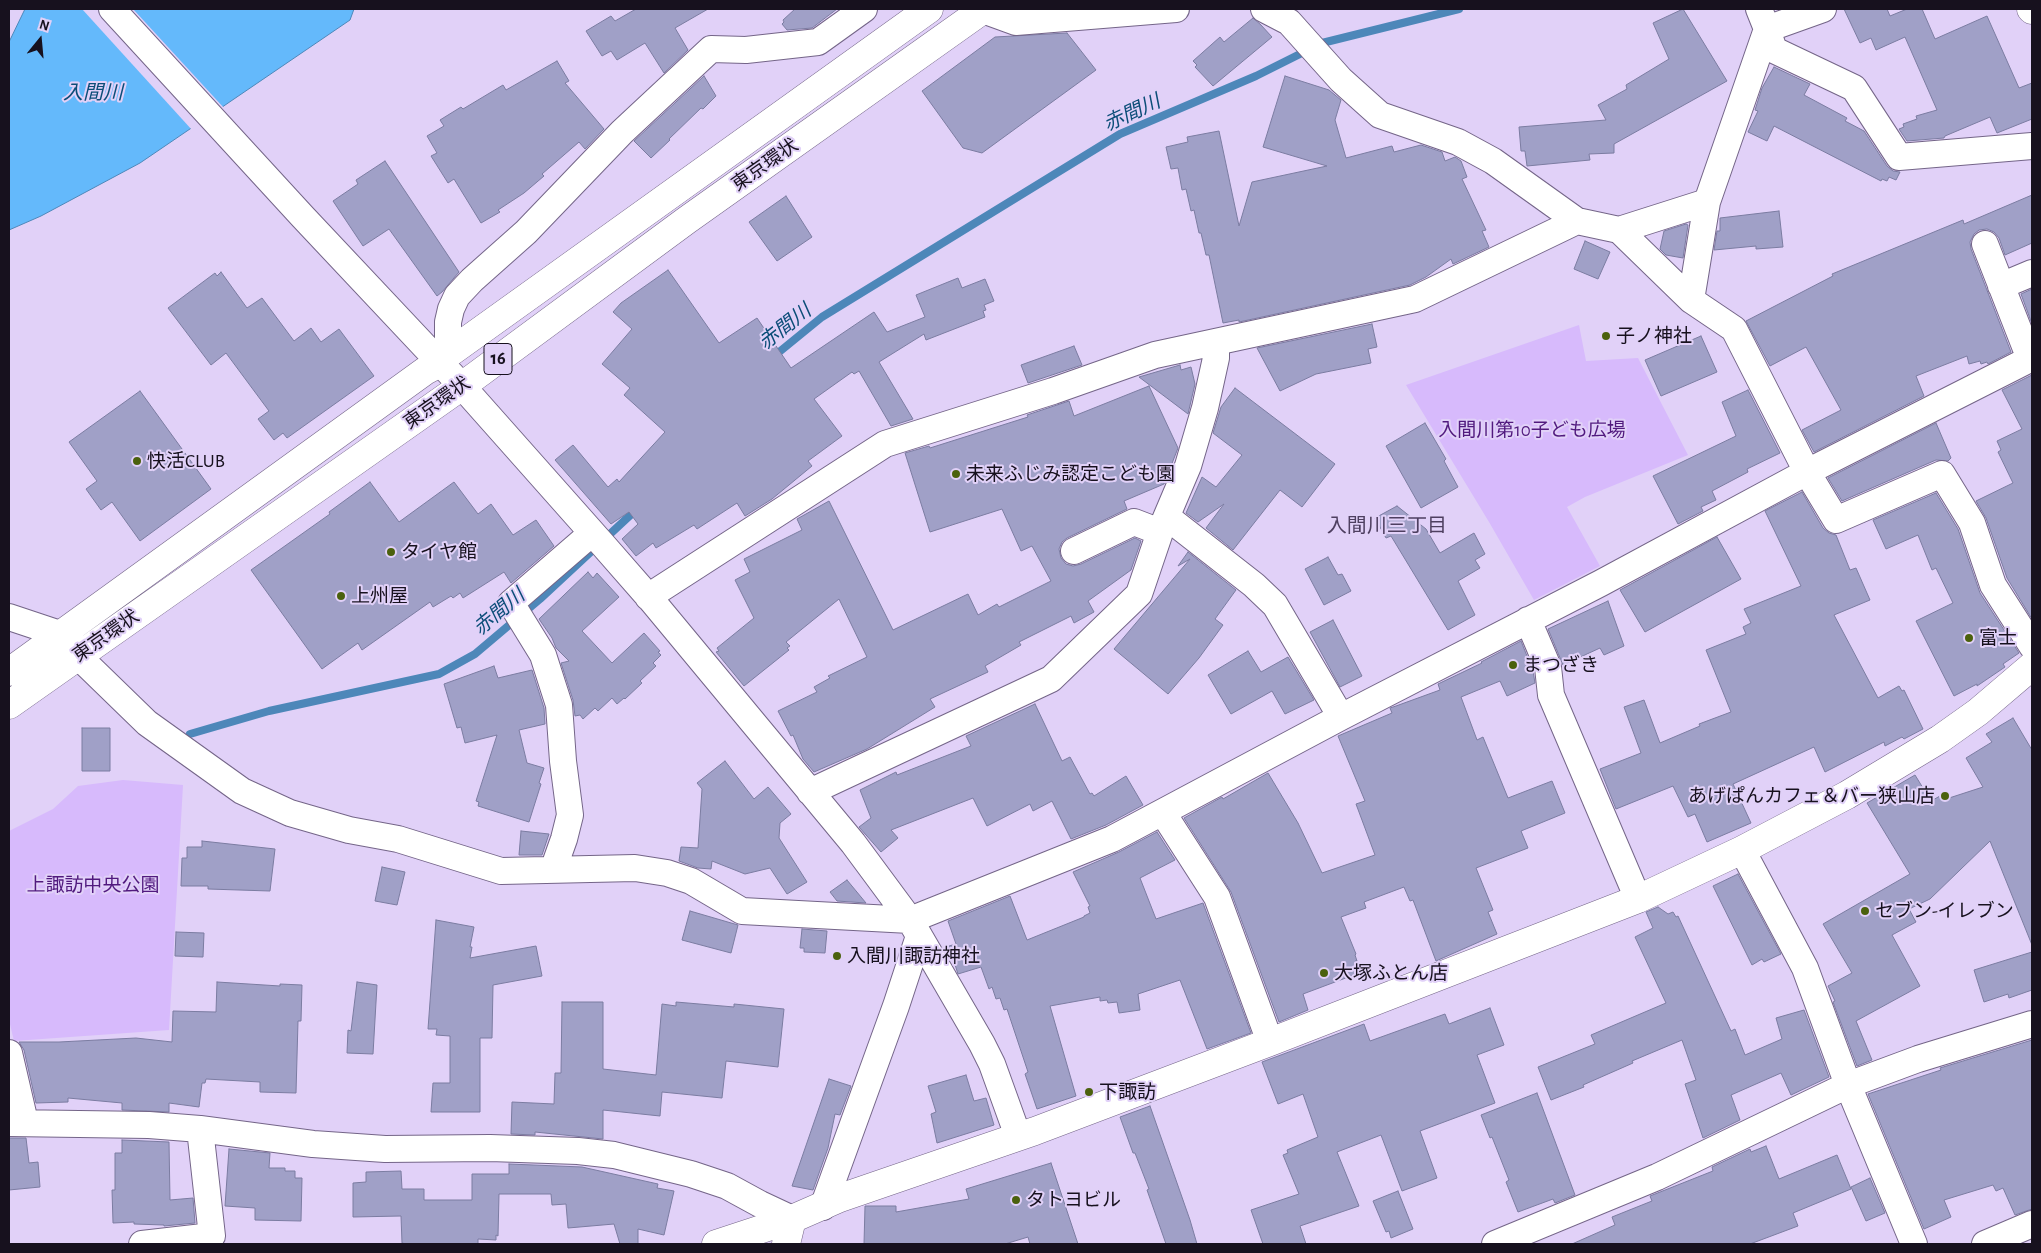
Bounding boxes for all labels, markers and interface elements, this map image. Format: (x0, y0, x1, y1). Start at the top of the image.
north arrow (15, 15, 65, 65)
text: N (38, 18, 51, 34)
water label: 入間川 (63, 81, 123, 105)
water label: 赤間川 (1100, 89, 1164, 137)
street label: 東京環状 (727, 134, 803, 196)
water label: 赤間川 (754, 299, 816, 355)
place label: 子ノ神社 (1616, 325, 1692, 347)
marker: 子ノ神社 (1600, 330, 1612, 342)
road number: 16 (484, 344, 512, 374)
street label: 東京環状 (399, 372, 475, 434)
park label: 入間川第10子ども広場 (1438, 419, 1626, 441)
place label: 快活CLUB (147, 450, 225, 472)
marker: 快活CLUB (131, 455, 143, 467)
place label: 未来ふじみ認定こども園 (966, 463, 1175, 485)
marker: 未来ふじみ認定こども園 (950, 468, 962, 480)
district label: 入間川三丁目 (1327, 514, 1447, 538)
place label: タイヤ館 (401, 541, 477, 563)
marker: タイヤ館 (385, 546, 397, 558)
water label: 赤間川 (468, 584, 530, 640)
place label: 上州屋 (351, 585, 408, 607)
marker: 上州屋 (335, 590, 347, 602)
street label: 東京環状 (68, 605, 144, 667)
place label: 富士 (1979, 627, 2017, 649)
marker: 富士 (1963, 632, 1975, 644)
place label: まつざき (1523, 654, 1599, 676)
marker: まつざき (1507, 659, 1519, 671)
place label: あげぱんカフェ＆バー狭山店 (1688, 785, 1935, 807)
marker: あげぱんカフェ＆バー狭山店 (1939, 790, 1951, 802)
park label: 上諏訪中央公園 (27, 874, 159, 896)
place label: セブン-イレブン (1875, 900, 2014, 922)
marker: セブン-イレブン (1859, 905, 1871, 917)
place label: 入間川諏訪神社 (847, 945, 980, 967)
marker: 入間川諏訪神社 (831, 950, 843, 962)
place label: 大塚ふとん店 (1334, 962, 1448, 984)
marker: 大塚ふとん店 (1318, 967, 1330, 979)
place label: 下諏訪 (1099, 1081, 1156, 1103)
marker: 下諏訪 (1083, 1086, 1095, 1098)
place label: タトヨビル (1026, 1189, 1121, 1211)
marker: タトヨビル (1010, 1194, 1022, 1206)

